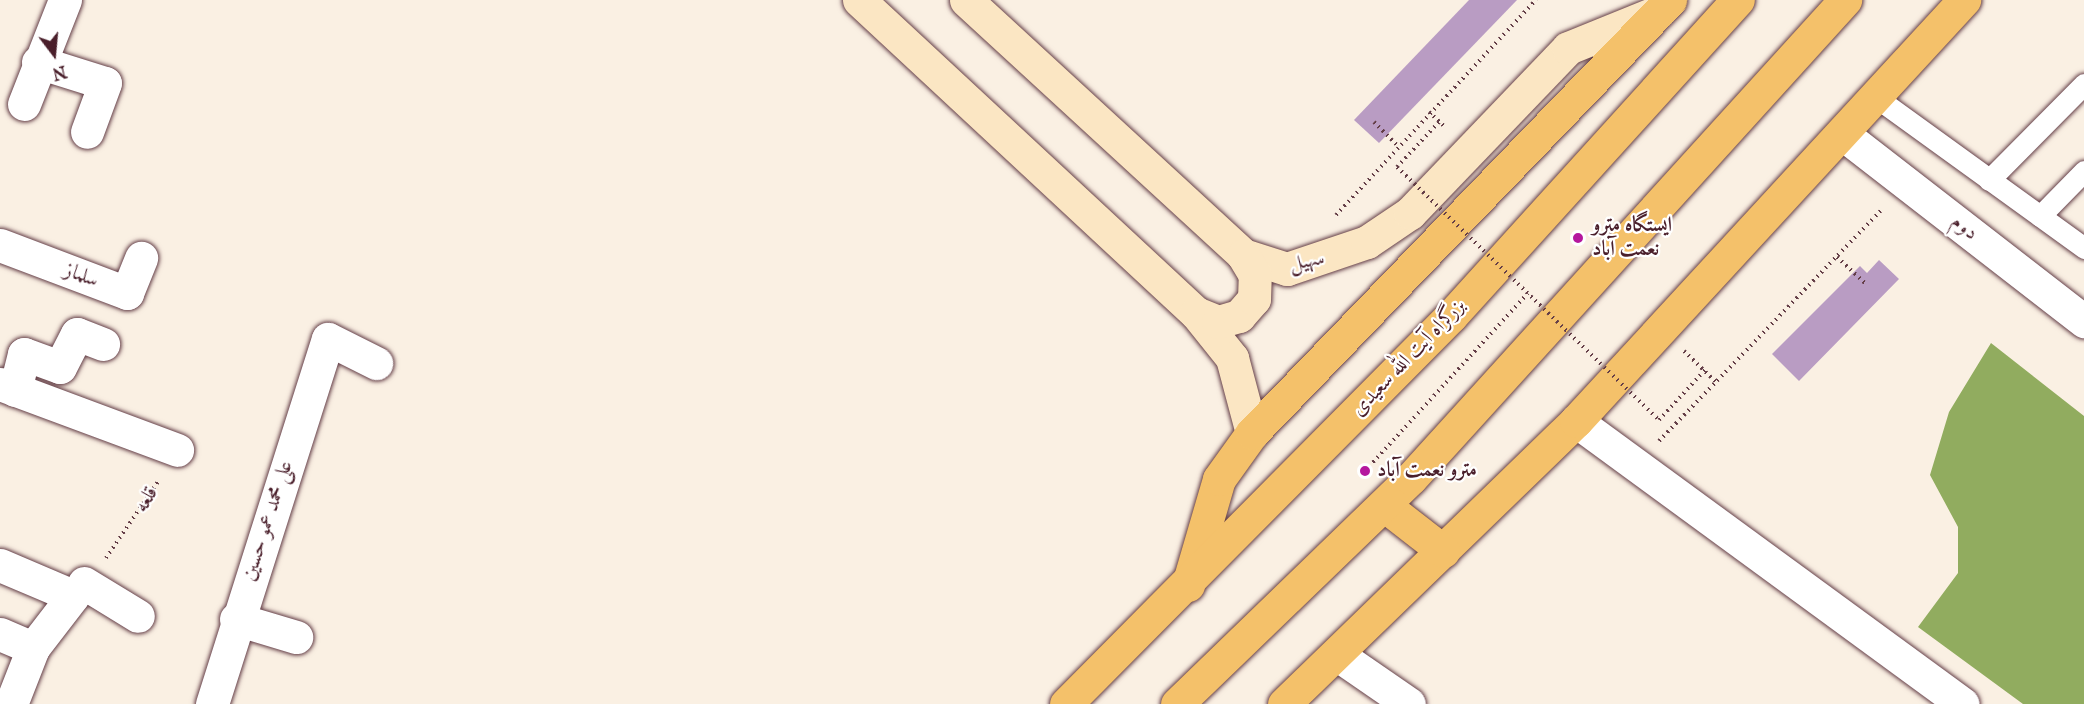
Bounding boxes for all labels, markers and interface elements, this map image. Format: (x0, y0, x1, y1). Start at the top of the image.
north arrow (24, 24, 84, 84)
text: N (50, 60, 68, 83)
street label: دوم (1945, 210, 1983, 246)
place label: ایستگاه مترو نعمت آباد (1592, 213, 1672, 263)
marker: ایستگاه مترو نعمت آباد (1569, 229, 1587, 247)
street label: سهیل (1287, 246, 1327, 278)
street label: سلماز (60, 258, 102, 294)
street label: بزرگراه آیت الله سعیدی (1347, 294, 1471, 422)
street label: علی محمد عمو حسین (237, 458, 299, 584)
place label: مترو نعمت آباد (1377, 458, 1477, 484)
marker: مترو نعمت آباد (1358, 464, 1372, 478)
street label: قلعه (130, 482, 164, 518)

